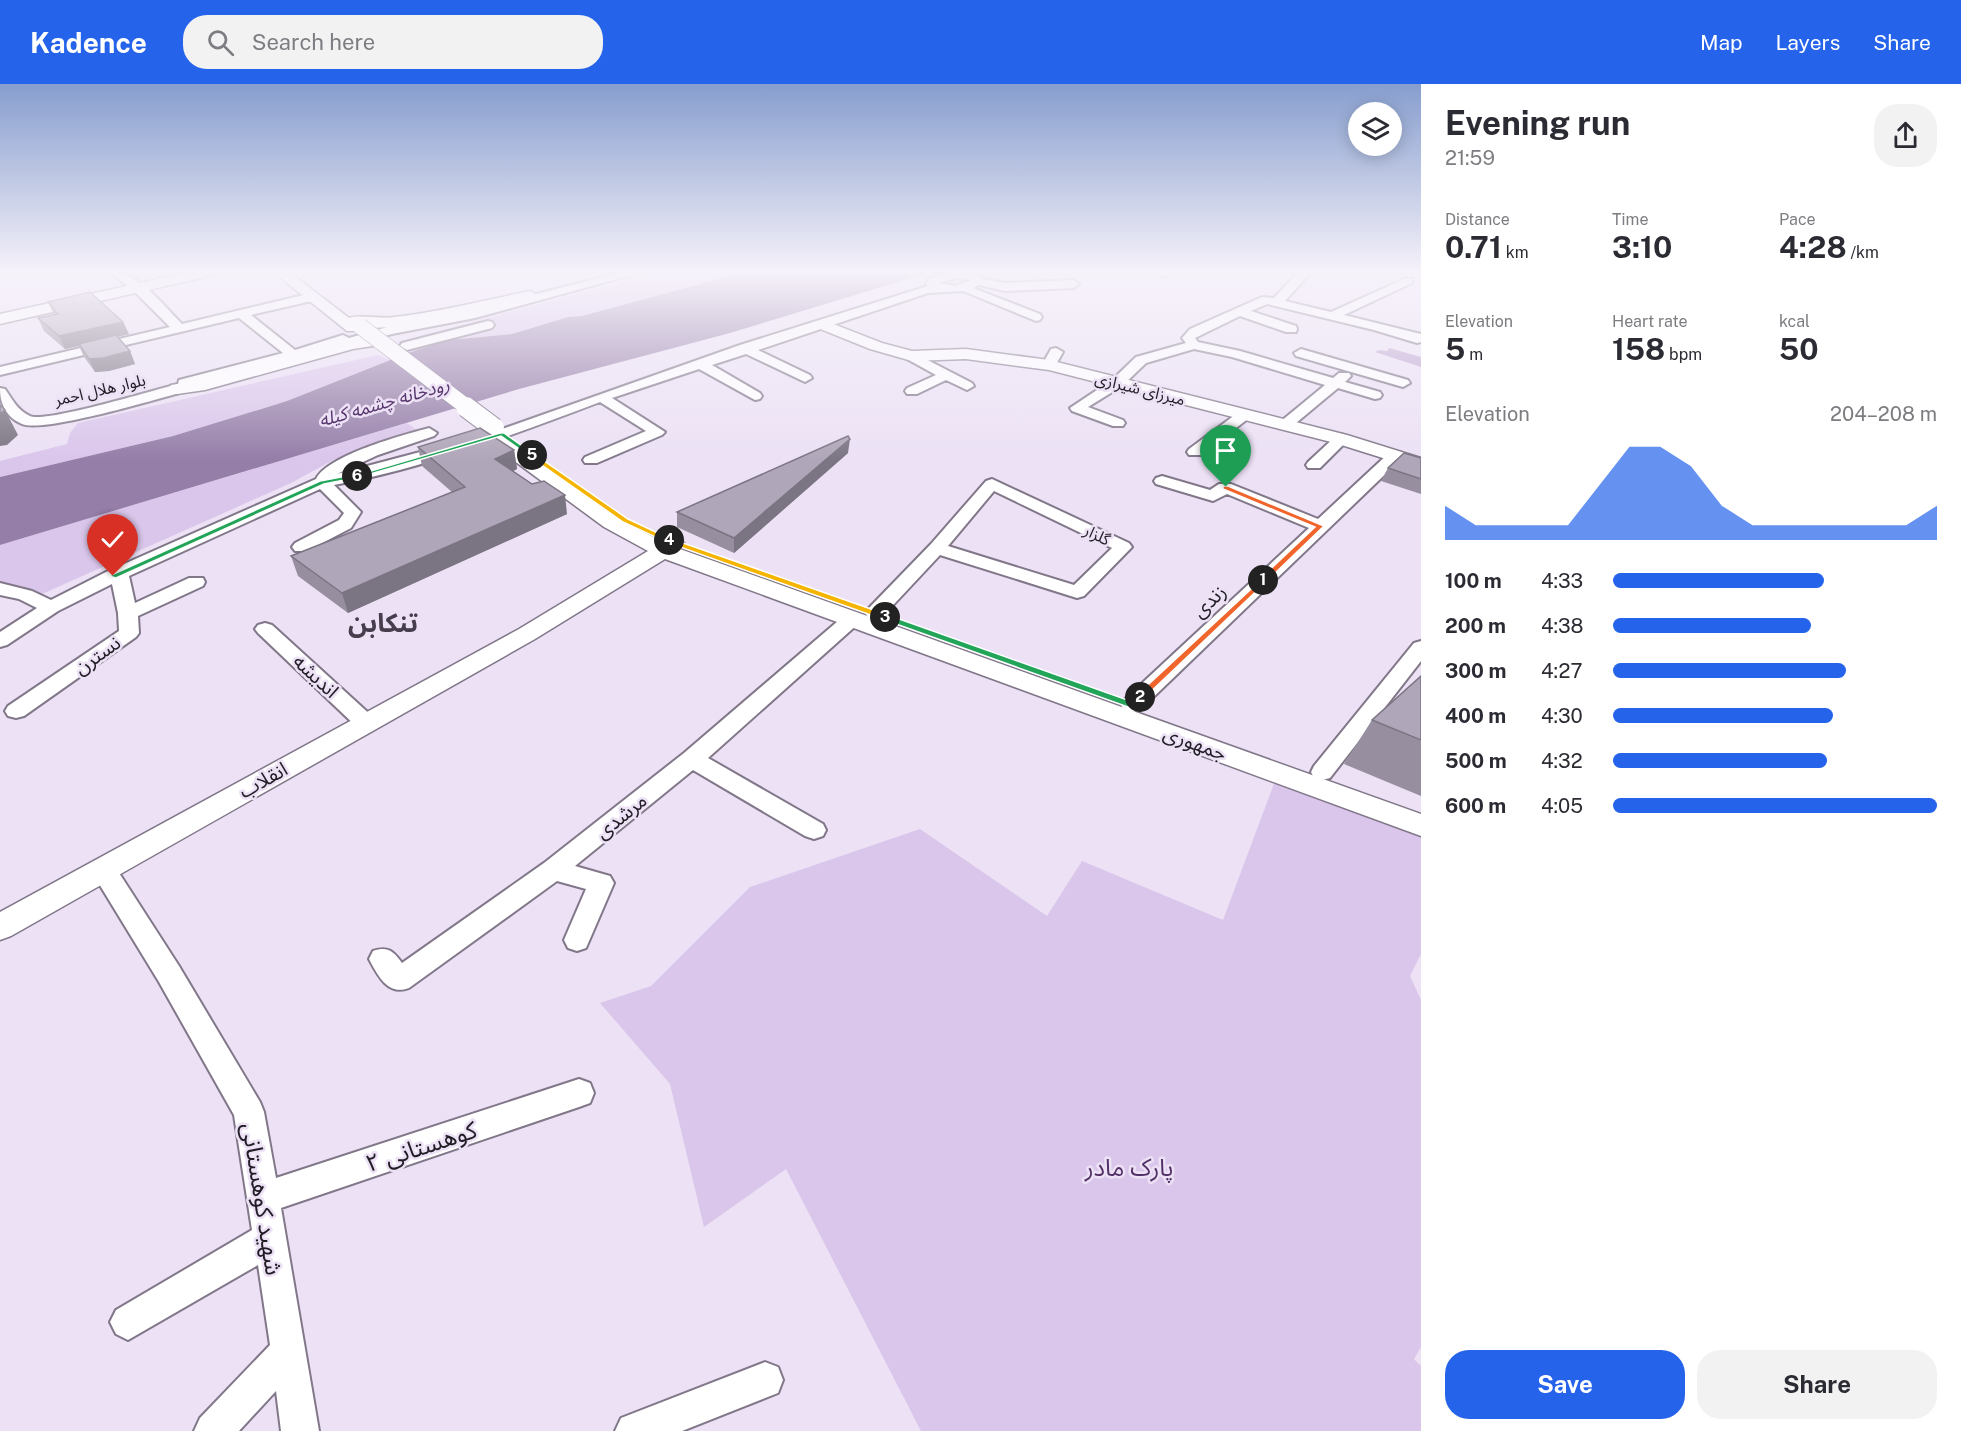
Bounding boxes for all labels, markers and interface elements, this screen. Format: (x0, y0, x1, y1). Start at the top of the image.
search box (183, 15, 603, 69)
text: Kadence (30, 26, 147, 59)
icon: search (204, 26, 237, 59)
text: Search here (252, 29, 375, 55)
text: Map (1700, 30, 1743, 55)
text: Layers (1776, 30, 1840, 55)
text: Share (1873, 30, 1931, 55)
map controls (1348, 102, 1402, 156)
button: layers (1348, 102, 1402, 156)
text: Evening run (1445, 104, 1630, 142)
button: share (1874, 104, 1937, 167)
text: 21:59 (1445, 146, 1495, 170)
text: Distance (1445, 210, 1510, 229)
text: Time (1612, 210, 1648, 229)
text: Pace (1779, 210, 1816, 229)
text: 0.71 (1445, 229, 1502, 265)
text: 3:10 (1612, 229, 1672, 265)
text: 4:28 (1779, 229, 1847, 265)
text: km (1502, 243, 1529, 262)
text: /km (1847, 243, 1879, 262)
text: Elevation (1445, 312, 1513, 331)
text: Heart rate (1612, 312, 1688, 331)
text: kcal (1779, 312, 1810, 331)
text: 5 (1445, 331, 1465, 367)
text: 158 (1612, 331, 1665, 367)
text: 50 (1779, 331, 1819, 367)
text: m (1465, 345, 1483, 364)
text: bpm (1665, 345, 1702, 364)
street label: میرزای شیرازی (1093, 369, 1187, 409)
street label: بلوار هلال احمر (52, 370, 148, 411)
water label: رودخانه چشمه کیله (316, 373, 453, 433)
text: Elevation (1445, 402, 1530, 426)
text: 204–208 m (1830, 402, 1937, 426)
pin (1200, 425, 1251, 487)
icon: arrive (1209, 434, 1242, 467)
pin: 5 (517, 440, 547, 470)
text: 5 (527, 445, 537, 464)
pin: 6 (342, 461, 372, 491)
text: 6 (352, 466, 362, 485)
pin (87, 514, 138, 576)
street label: گلزار (1080, 520, 1114, 550)
icon: check (96, 523, 129, 556)
pin: 4 (654, 525, 684, 555)
text: 4 (664, 530, 674, 549)
pin: 1 (1248, 565, 1278, 595)
text: 100 m (1445, 569, 1502, 593)
text: 4:33 (1541, 569, 1583, 593)
text: 1 (1260, 570, 1266, 589)
street label: زندی (1187, 579, 1231, 623)
pin: 3 (870, 602, 900, 632)
district label: تنکابن (348, 607, 418, 638)
text: 3 (880, 607, 890, 626)
text: 200 m (1445, 614, 1506, 638)
text: 4:38 (1541, 614, 1584, 638)
street label: نسترن (69, 630, 125, 680)
street label: اندیشه (288, 649, 344, 703)
text: 300 m (1445, 659, 1506, 683)
text: 4:27 (1541, 659, 1582, 683)
pin: 2 (1125, 682, 1155, 712)
text: 2 (1135, 687, 1145, 706)
text: 400 m (1445, 704, 1506, 728)
text: 4:30 (1541, 704, 1583, 728)
street label: جمهوری (1160, 721, 1230, 765)
text: 500 m (1445, 749, 1507, 773)
text: 4:32 (1541, 749, 1583, 773)
street label: انقلاب (234, 757, 292, 803)
street label: مرشدی (590, 788, 652, 844)
text: 600 m (1445, 794, 1506, 818)
text: 4:05 (1541, 794, 1583, 818)
street label: کوهستانی ۲ (362, 1115, 481, 1178)
street label: شهید کوهستانی (236, 1121, 289, 1277)
park label: پارک مادر (1084, 1153, 1173, 1183)
button: Save (1445, 1350, 1685, 1419)
button: Share (1697, 1350, 1937, 1419)

